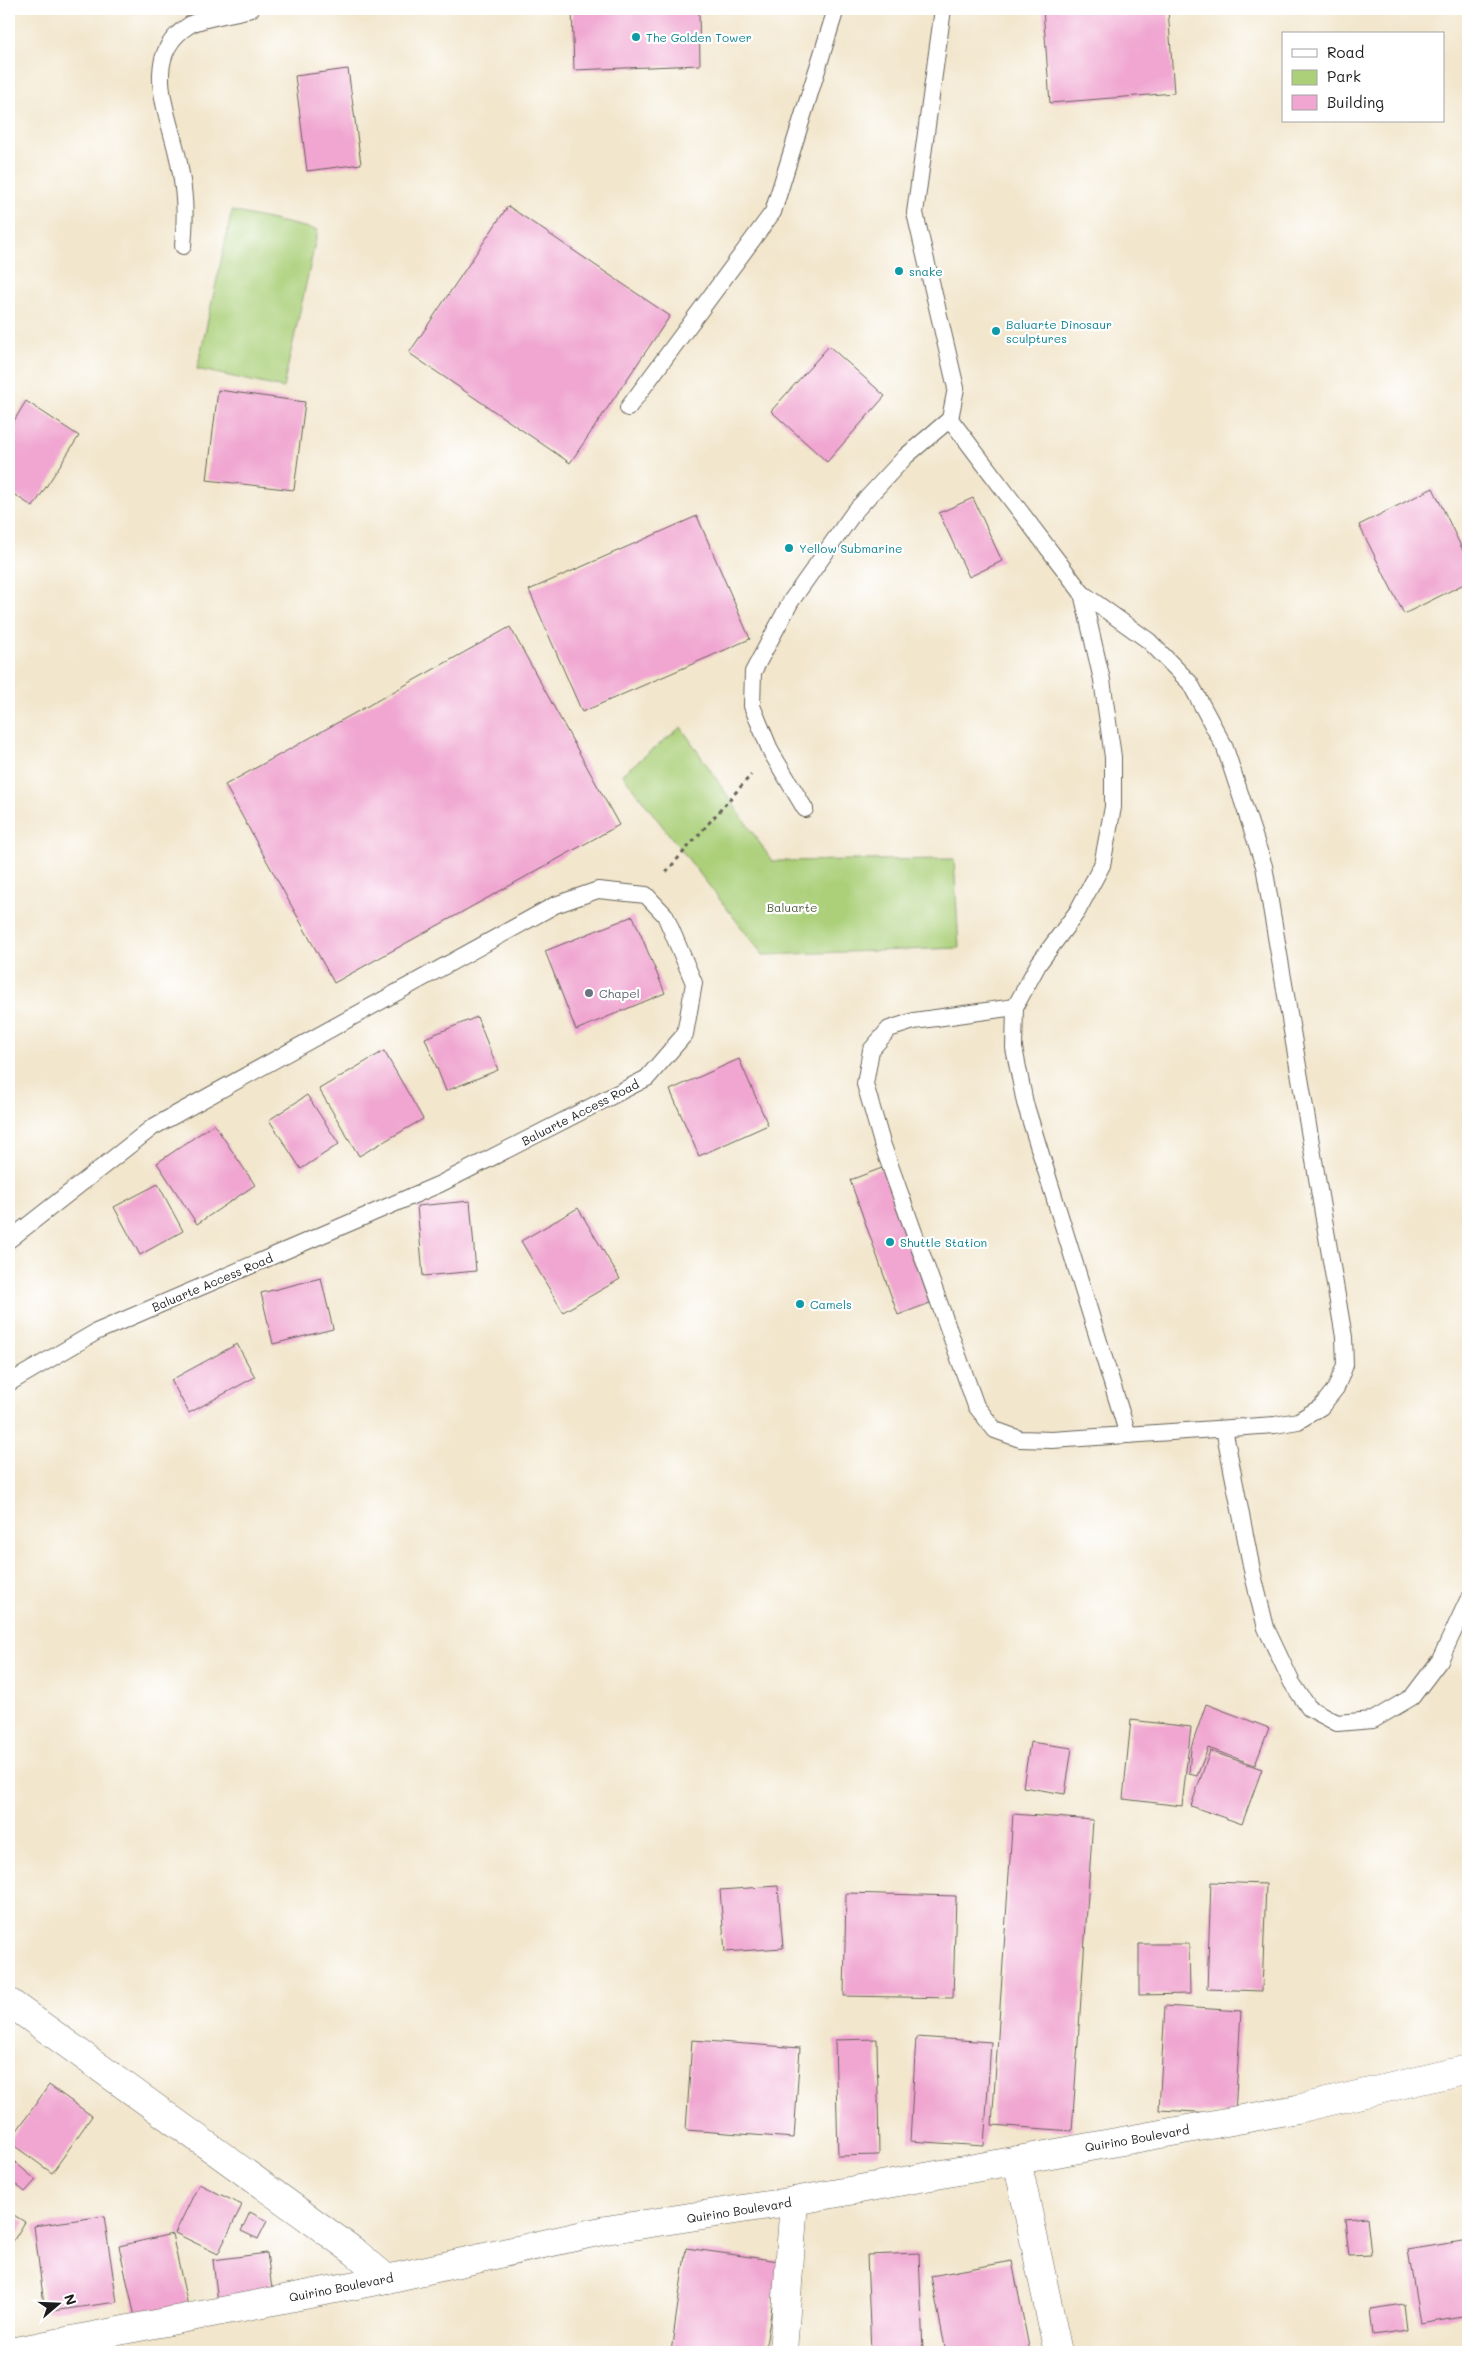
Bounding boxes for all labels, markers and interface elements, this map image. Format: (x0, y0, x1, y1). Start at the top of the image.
place label: The Golden Tower (646, 29, 752, 45)
marker: The Golden Tower (630, 31, 642, 43)
legend (1282, 32, 1444, 122)
text: Road (1327, 42, 1364, 62)
text: Park (1327, 66, 1361, 86)
text: Building (1327, 92, 1384, 112)
place label: snake (909, 263, 943, 279)
marker: snake (893, 265, 905, 277)
place label: Baluarte Dinosaur sculptures (1006, 316, 1112, 346)
marker: Baluarte Dinosaur sculptures (990, 325, 1002, 337)
place label: Yellow Submarine (799, 540, 902, 556)
marker: Yellow Submarine (783, 542, 795, 554)
park label: Baluarte (767, 899, 817, 915)
place label: Chapel (599, 985, 640, 1001)
marker: Chapel (583, 987, 595, 999)
street label: Baluarte Access Road (519, 1075, 642, 1149)
place label: Shuttle Station (900, 1234, 987, 1250)
marker: Shuttle Station (884, 1236, 896, 1248)
street label: Baluarte Access Road (149, 1249, 275, 1315)
place label: Camels (810, 1296, 852, 1312)
marker: Camels (794, 1298, 806, 1310)
street label: Quirino Boulevard (1083, 2121, 1191, 2155)
street label: Quirino Boulevard (685, 2194, 793, 2226)
street label: Quirino Boulevard (287, 2269, 395, 2305)
north arrow (32, 2278, 82, 2328)
text: N (60, 2291, 81, 2308)

